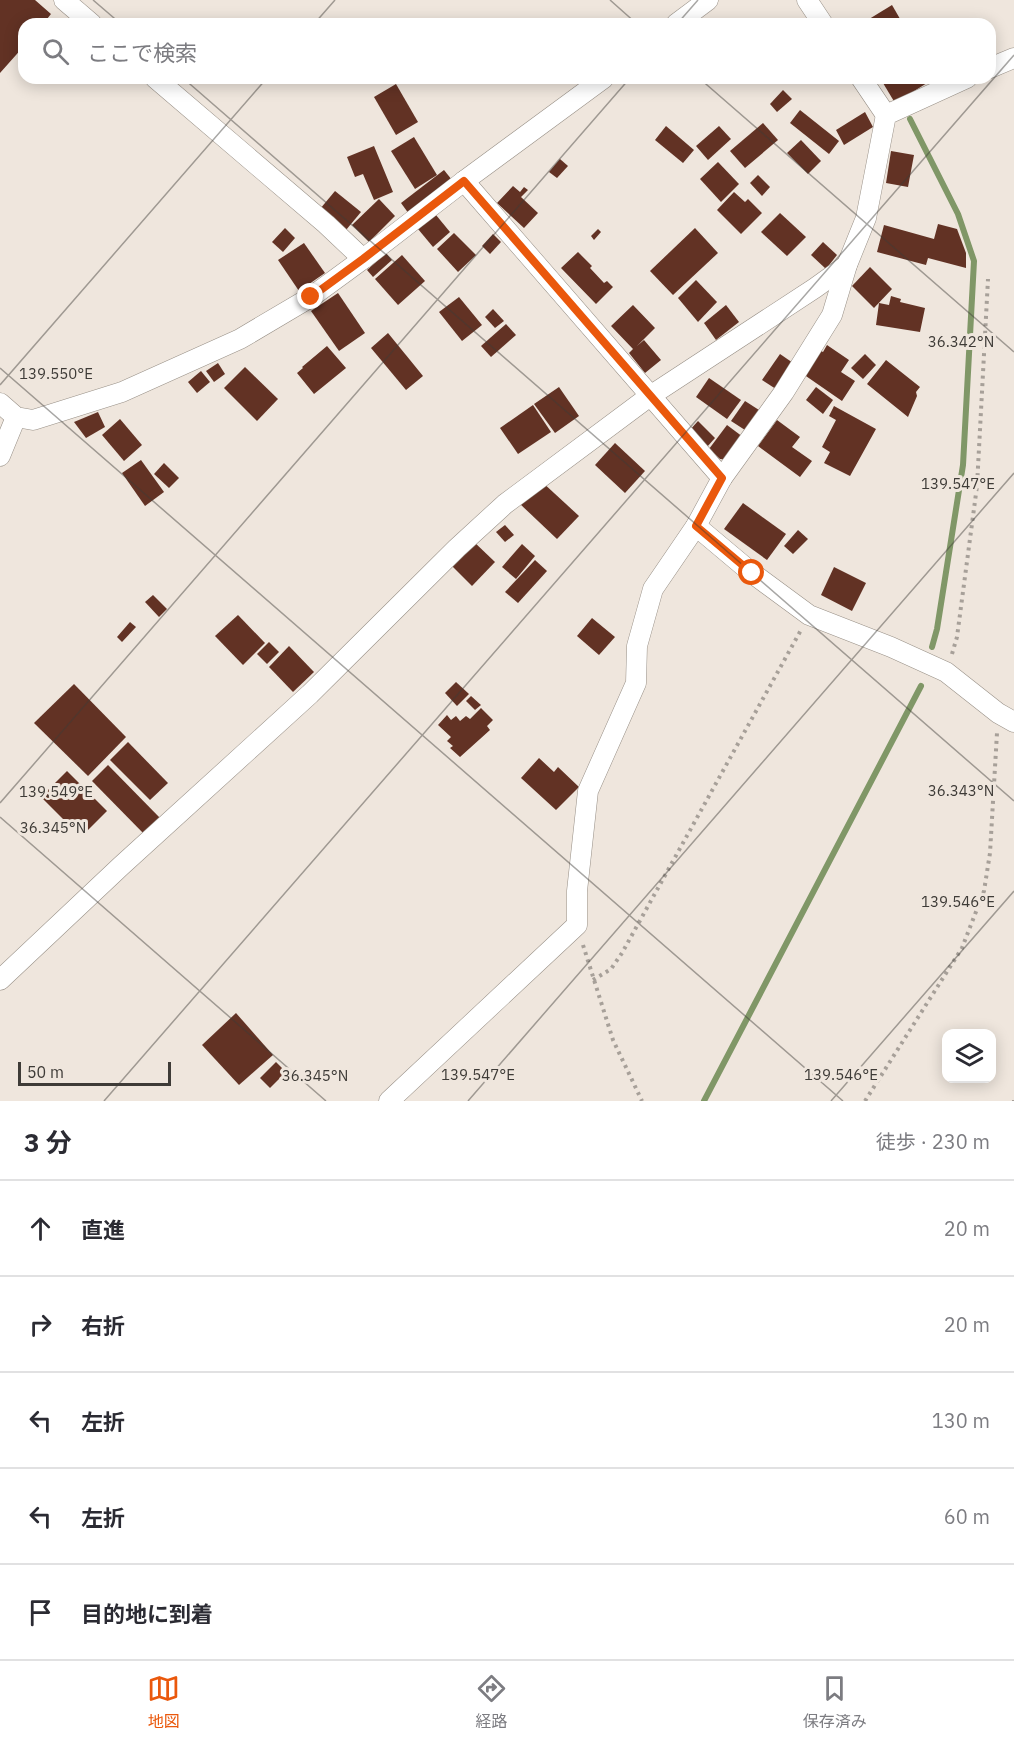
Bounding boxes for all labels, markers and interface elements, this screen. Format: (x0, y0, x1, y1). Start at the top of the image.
search box (18, 18, 996, 84)
icon: search (39, 35, 72, 68)
text: ここで検索 (87, 38, 197, 67)
route end (297, 283, 323, 309)
text: 36.342°N (928, 332, 994, 351)
text: 139.550°E (19, 364, 93, 383)
text: 139.547°E (921, 474, 995, 493)
route start (738, 559, 764, 585)
text: 36.343°N (928, 781, 994, 800)
text: 139.549°E (19, 782, 93, 801)
text: 36.345°N (20, 818, 86, 837)
text: 139.546°E (921, 892, 995, 911)
map controls (942, 1029, 996, 1083)
button: layers (942, 1029, 996, 1083)
scale bar (18, 1059, 171, 1086)
text: 50 m (27, 1062, 64, 1082)
text: 139.547°E (441, 1065, 515, 1084)
text: 139.546°E (804, 1065, 878, 1084)
text: 36.345°N (282, 1066, 348, 1085)
text: 3 分 (24, 1125, 72, 1159)
text: 徒歩 · 230 m (876, 1128, 990, 1155)
icon: ahead (24, 1212, 57, 1245)
text: 直進 (81, 1215, 125, 1244)
text: 20 m (944, 1215, 990, 1242)
icon: right (24, 1308, 57, 1341)
text: 右折 (81, 1311, 125, 1340)
text: 20 m (944, 1311, 990, 1338)
icon: left (24, 1404, 57, 1437)
text: 左折 (81, 1407, 125, 1436)
text: 130 m (932, 1407, 990, 1434)
icon: left (24, 1500, 57, 1533)
text: 左折 (81, 1503, 125, 1532)
text: 60 m (944, 1503, 990, 1530)
icon: arrive (24, 1596, 57, 1629)
text: 目的地に到着 (81, 1599, 213, 1628)
tab: 地図 (147, 1672, 180, 1732)
tab: 経路 (475, 1672, 508, 1732)
tab: 保存済み (803, 1672, 867, 1732)

